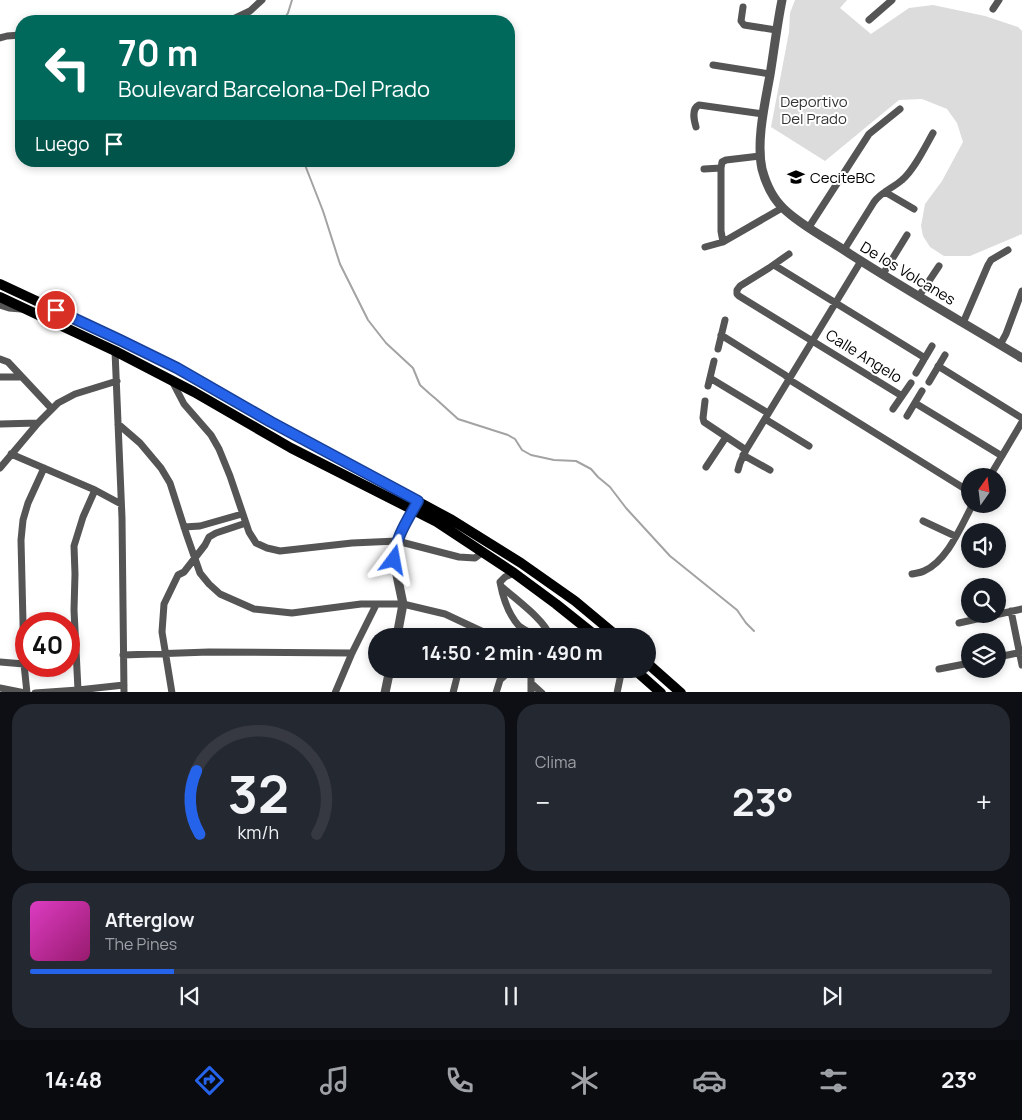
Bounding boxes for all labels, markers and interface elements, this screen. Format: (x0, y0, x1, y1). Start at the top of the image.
text: 70 m (118, 29, 198, 77)
icon: left (35, 35, 100, 100)
text: Boulevard Barcelona-Del Prado (118, 74, 430, 104)
park label: Deportivo Del Prado (780, 91, 848, 129)
icon: arrive (100, 130, 128, 158)
text: Luego (35, 131, 90, 157)
school or university icon: CeciteBC (786, 167, 806, 187)
place label: CeciteBC (810, 167, 876, 188)
street label: De los Volcanes (856, 236, 960, 310)
pin (35, 289, 77, 331)
icon: arrive (42, 296, 70, 324)
street label: Calle Angelo (822, 324, 906, 388)
north arrow (961, 468, 1006, 512)
map controls (961, 468, 1006, 678)
button: sound (961, 523, 1006, 568)
position arrow (367, 533, 419, 585)
button: search (961, 578, 1006, 623)
speed limit sign: 40 (15, 612, 80, 677)
button: layers (961, 633, 1006, 678)
text: 14:50 · 2 min · 490 m (421, 640, 603, 666)
text: Clima (535, 751, 576, 773)
text: 32 (228, 758, 289, 829)
text: 23° (732, 775, 794, 827)
text: − (535, 783, 550, 821)
text: + (976, 783, 992, 821)
text: km/h (238, 820, 279, 844)
text: Afterglow (105, 907, 194, 933)
text: The Pines (105, 933, 177, 955)
icon: previous (176, 982, 204, 1010)
icon: pause (497, 982, 525, 1010)
icon: next (818, 982, 846, 1010)
icon: directions (192, 1063, 227, 1098)
icon: music (317, 1063, 352, 1098)
icon: phone (442, 1063, 477, 1098)
icon: climate (567, 1063, 602, 1098)
icon: car (692, 1063, 727, 1098)
icon: filters (816, 1063, 851, 1098)
text: 14:48 (45, 1065, 102, 1095)
text: 23° (941, 1065, 977, 1095)

